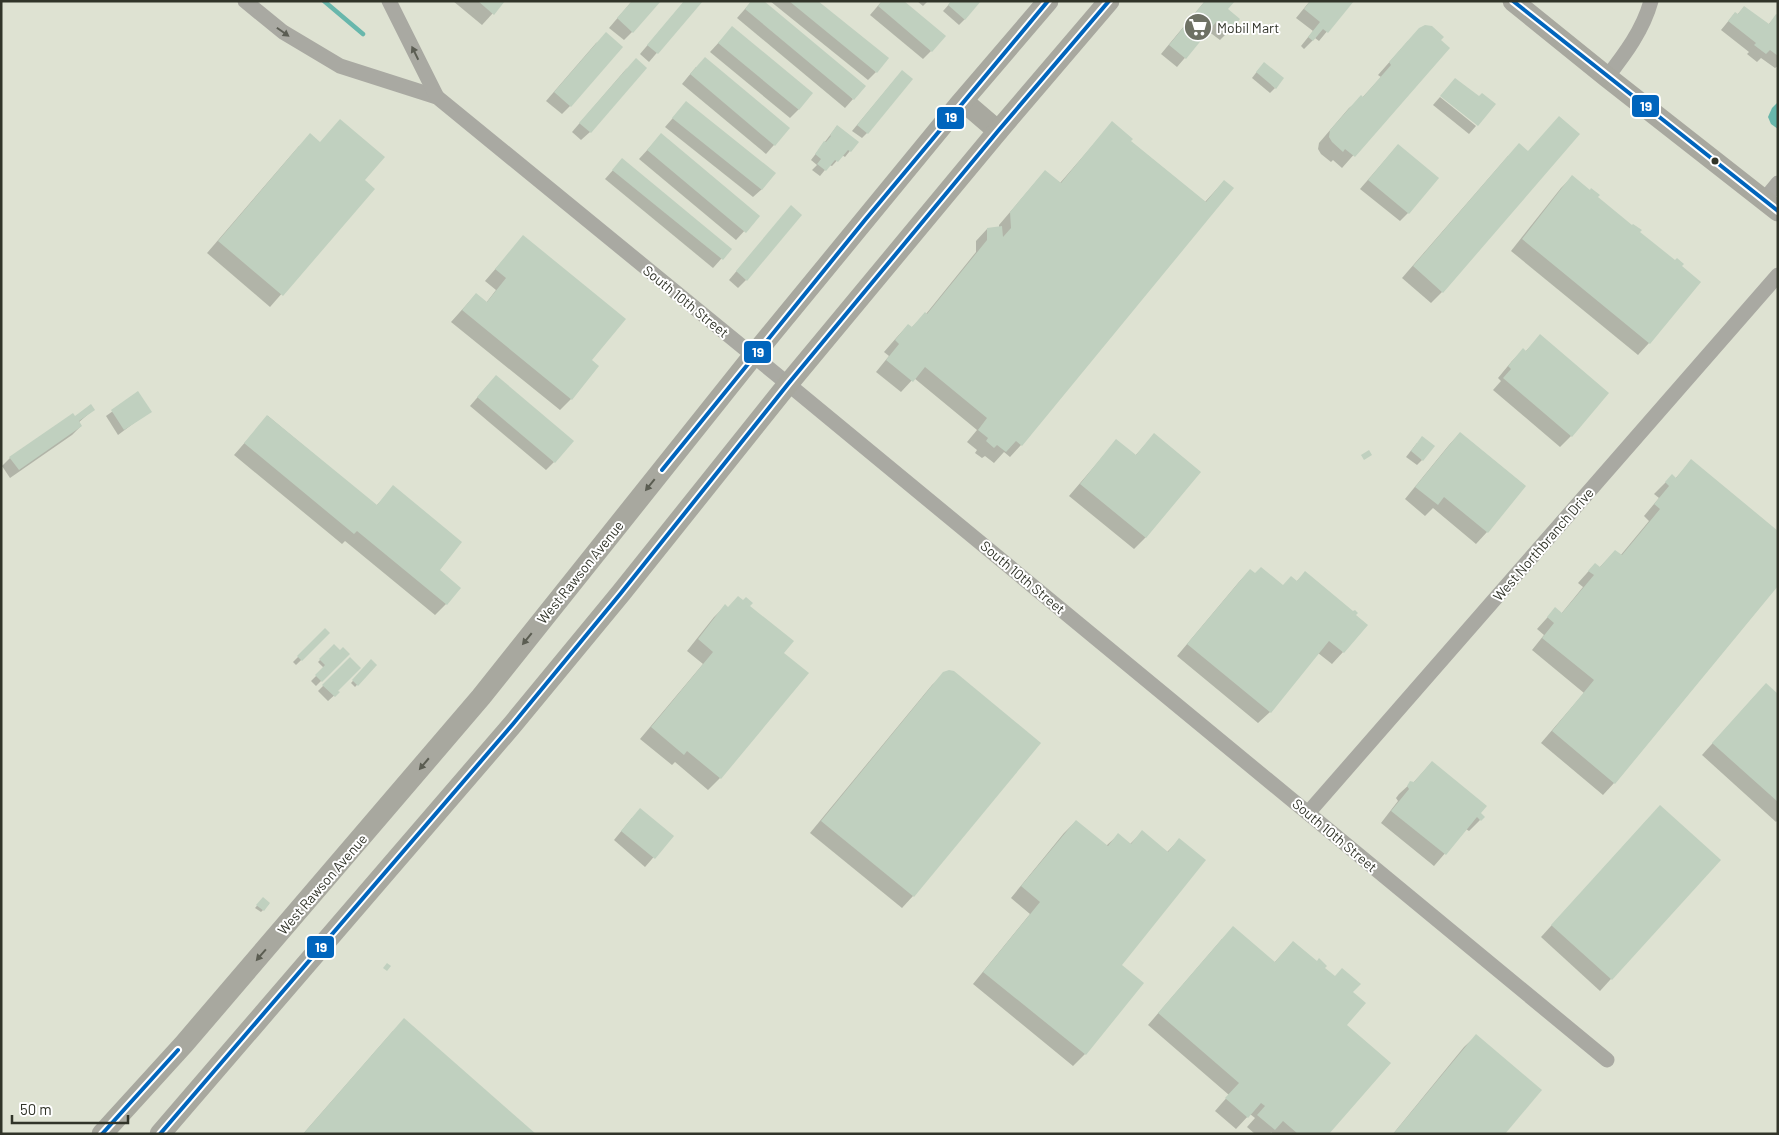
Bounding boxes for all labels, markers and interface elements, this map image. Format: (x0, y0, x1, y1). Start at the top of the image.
supermarket icon: Mobil Mart (1183, 12, 1213, 42)
place label: Mobil Mart (1217, 19, 1279, 36)
one-way arrow (276, 27, 290, 37)
one-way arrow (411, 46, 419, 60)
line badge: 19 (1631, 94, 1660, 118)
text: 19 (1640, 97, 1652, 114)
line badge: 19 (936, 106, 965, 130)
text: 19 (945, 108, 957, 125)
unlabelled marker (1710, 156, 1720, 166)
street label: South 10th Street (640, 261, 732, 341)
line badge: 19 (743, 340, 772, 364)
text: 19 (752, 343, 764, 360)
one-way arrow (645, 478, 655, 492)
street label: West Northbranch Drive (1489, 484, 1597, 604)
street label: West Rawson Avenue (533, 517, 627, 627)
street label: South 10th Street (977, 537, 1069, 617)
one-way arrow (521, 632, 532, 645)
one-way arrow (418, 758, 429, 771)
street label: South 10th Street (1289, 795, 1381, 875)
street label: West Rawson Avenue (274, 830, 370, 938)
line badge: 19 (306, 935, 335, 959)
text: 19 (315, 938, 327, 955)
one-way arrow (255, 948, 266, 961)
scale bar (12, 1092, 129, 1124)
text: 50 m (20, 1100, 52, 1118)

